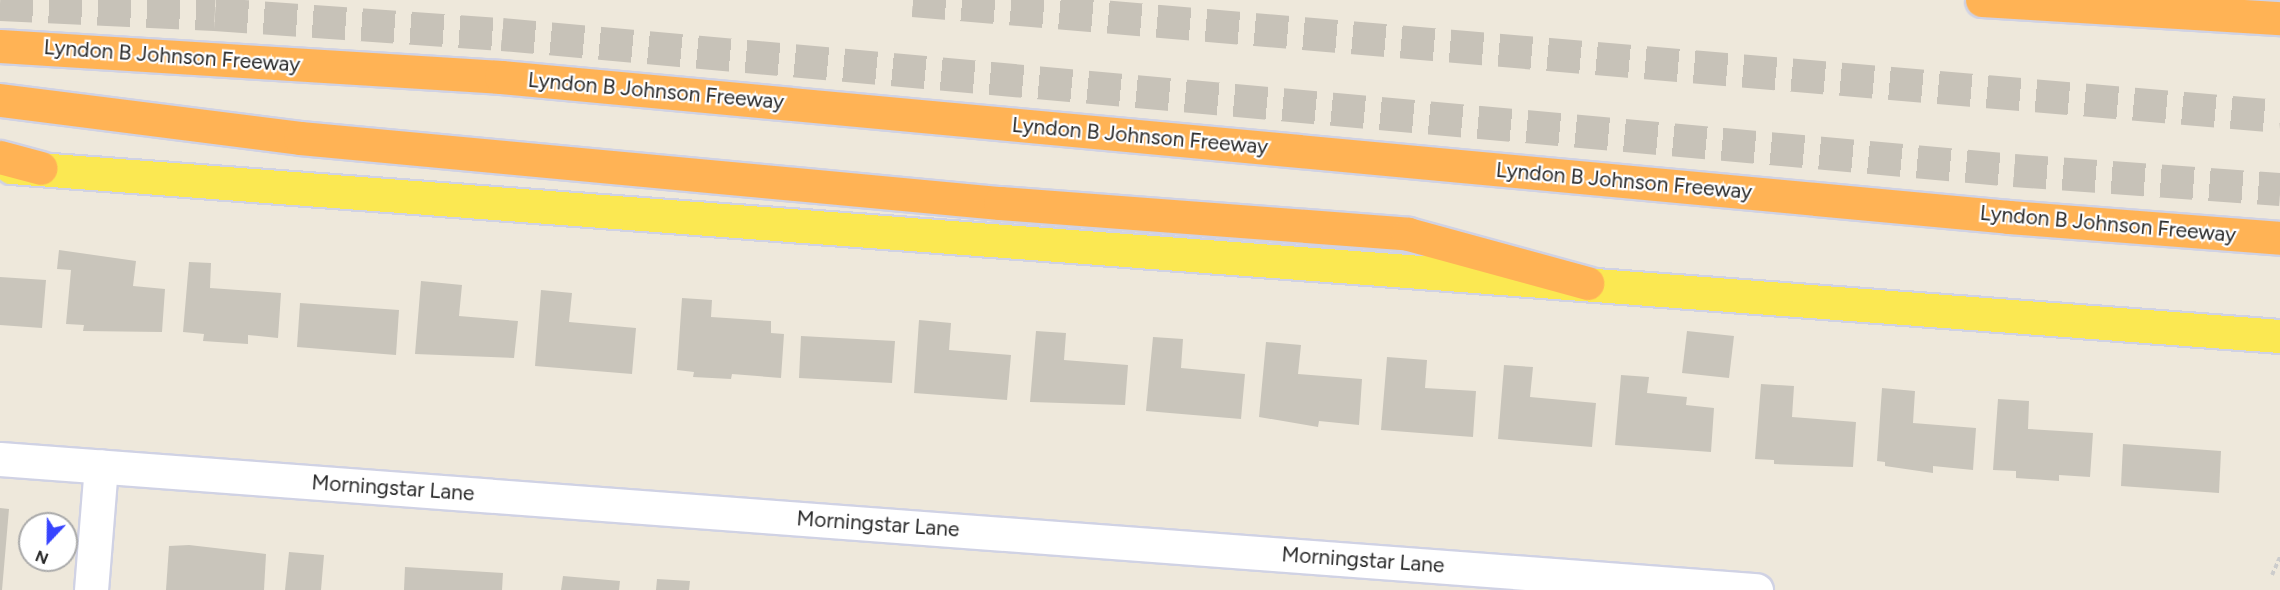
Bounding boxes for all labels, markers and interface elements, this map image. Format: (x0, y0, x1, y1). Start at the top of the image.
street label: Lyndon B Johnson Freeway (43, 34, 301, 78)
street label: Lyndon B Johnson Freeway (527, 67, 785, 115)
street label: Lyndon B Johnson Freeway (1011, 112, 1269, 160)
street label: Lyndon B Johnson Freeway (1495, 157, 1753, 205)
street label: Lyndon B Johnson Freeway (1979, 200, 2237, 248)
street label: Morningstar Lane (311, 470, 475, 506)
street label: Morningstar Lane (796, 506, 960, 542)
north arrow (18, 512, 78, 572)
street label: Morningstar Lane (1281, 542, 1445, 578)
text: N (33, 546, 51, 568)

